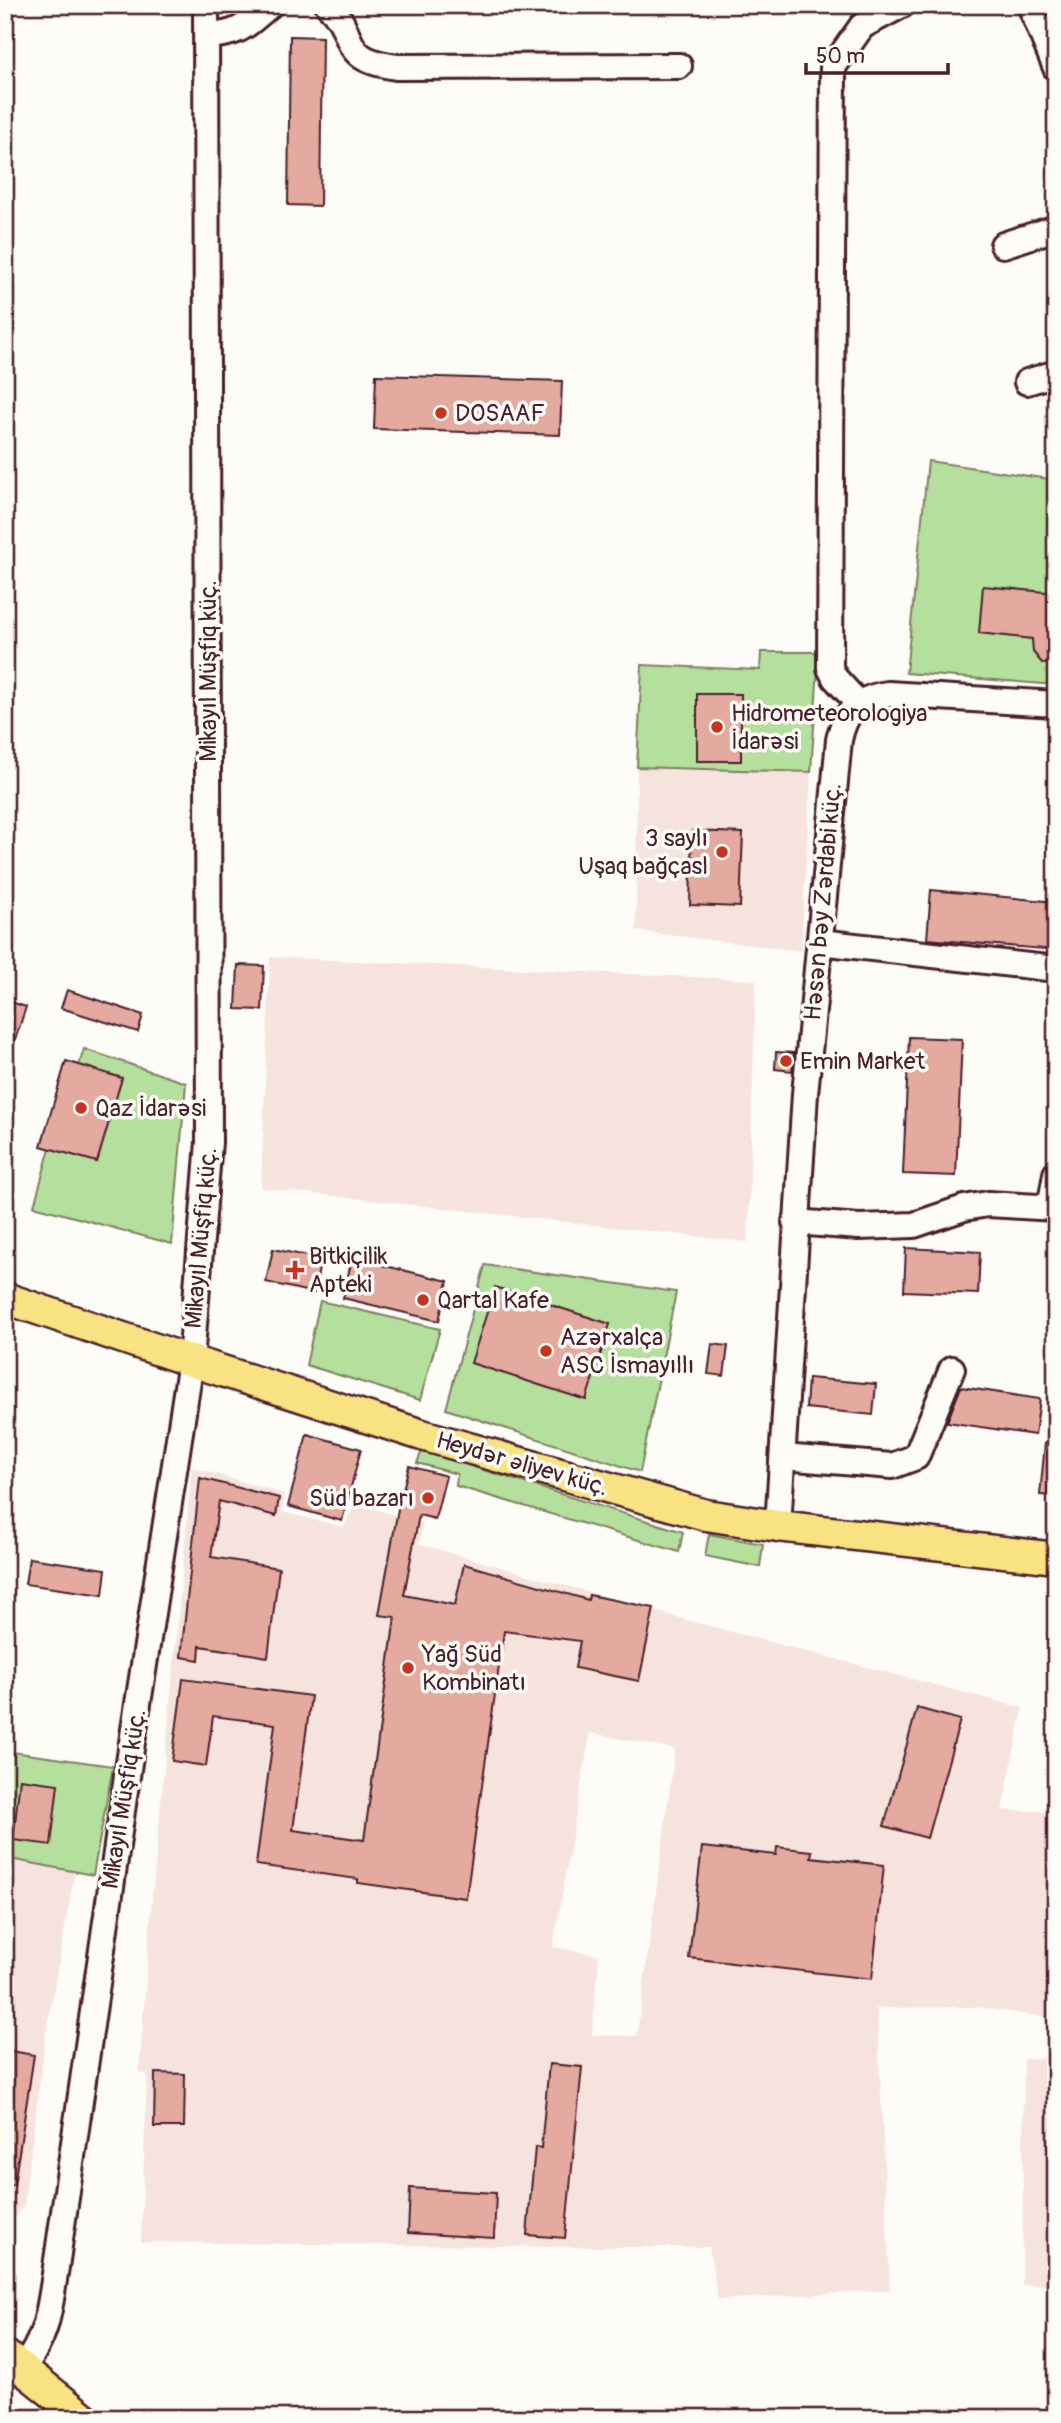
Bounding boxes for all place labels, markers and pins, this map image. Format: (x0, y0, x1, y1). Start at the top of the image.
place label: DOSAAF (455, 399, 545, 428)
marker: DOSAAF (433, 405, 449, 421)
place label: Hidrometeorologiya İdarəsi (731, 699, 927, 756)
marker: Hidrometeorologiya İdarəsi (709, 719, 725, 735)
place label: 3 saylı Uşaq bağçasl (578, 824, 708, 881)
marker: 3 saylı Uşaq bağçasl (714, 844, 730, 860)
place label: Emin Market (800, 1047, 925, 1076)
marker: Emin Market (778, 1053, 794, 1069)
place label: Qaz İdarəsi (95, 1094, 206, 1123)
marker: Qaz İdarəsi (73, 1100, 89, 1116)
place label: Bitkiçilik Apteki (309, 1242, 388, 1299)
marker: Bitkiçilik Apteki (287, 1262, 303, 1278)
place label: Qartal Kafe (437, 1286, 549, 1315)
marker: Qartal Kafe (415, 1292, 431, 1308)
place label: Azərxalça ASC İsmayıllı (560, 1323, 694, 1380)
marker: Azərxalça ASC İsmayıllı (538, 1343, 554, 1359)
place label: Süd bazarı (309, 1484, 414, 1513)
marker: Süd bazarı (420, 1490, 436, 1506)
place label: Yağ Süd Kombinatı (421, 1640, 526, 1697)
marker: Yağ Süd Kombinatı (400, 1660, 416, 1676)

